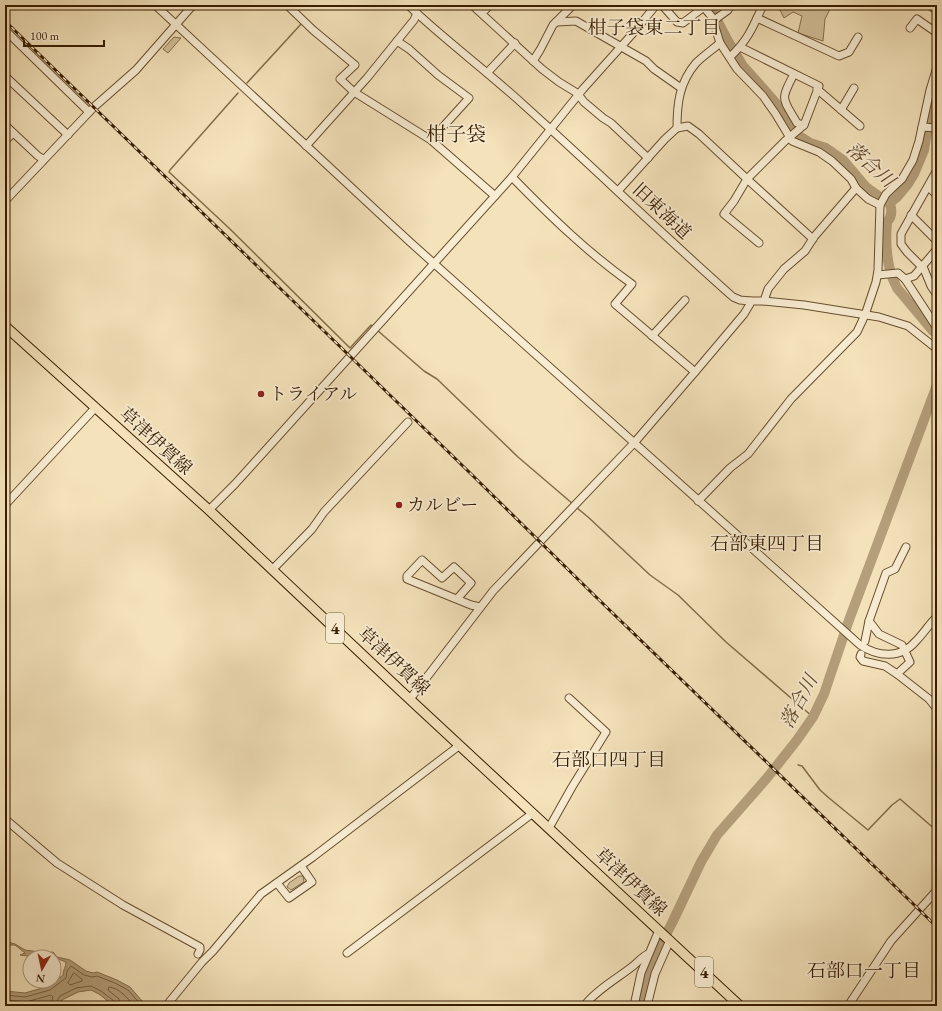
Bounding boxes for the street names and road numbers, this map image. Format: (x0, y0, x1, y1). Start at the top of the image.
street label: 旧東海道 (628, 178, 697, 244)
street label: 草津伊賀線 (115, 402, 197, 479)
road number: 4 (326, 613, 344, 643)
street label: 草津伊賀線 (354, 622, 435, 700)
street label: 草津伊賀線 (591, 843, 672, 921)
road number: 4 (695, 957, 713, 987)

